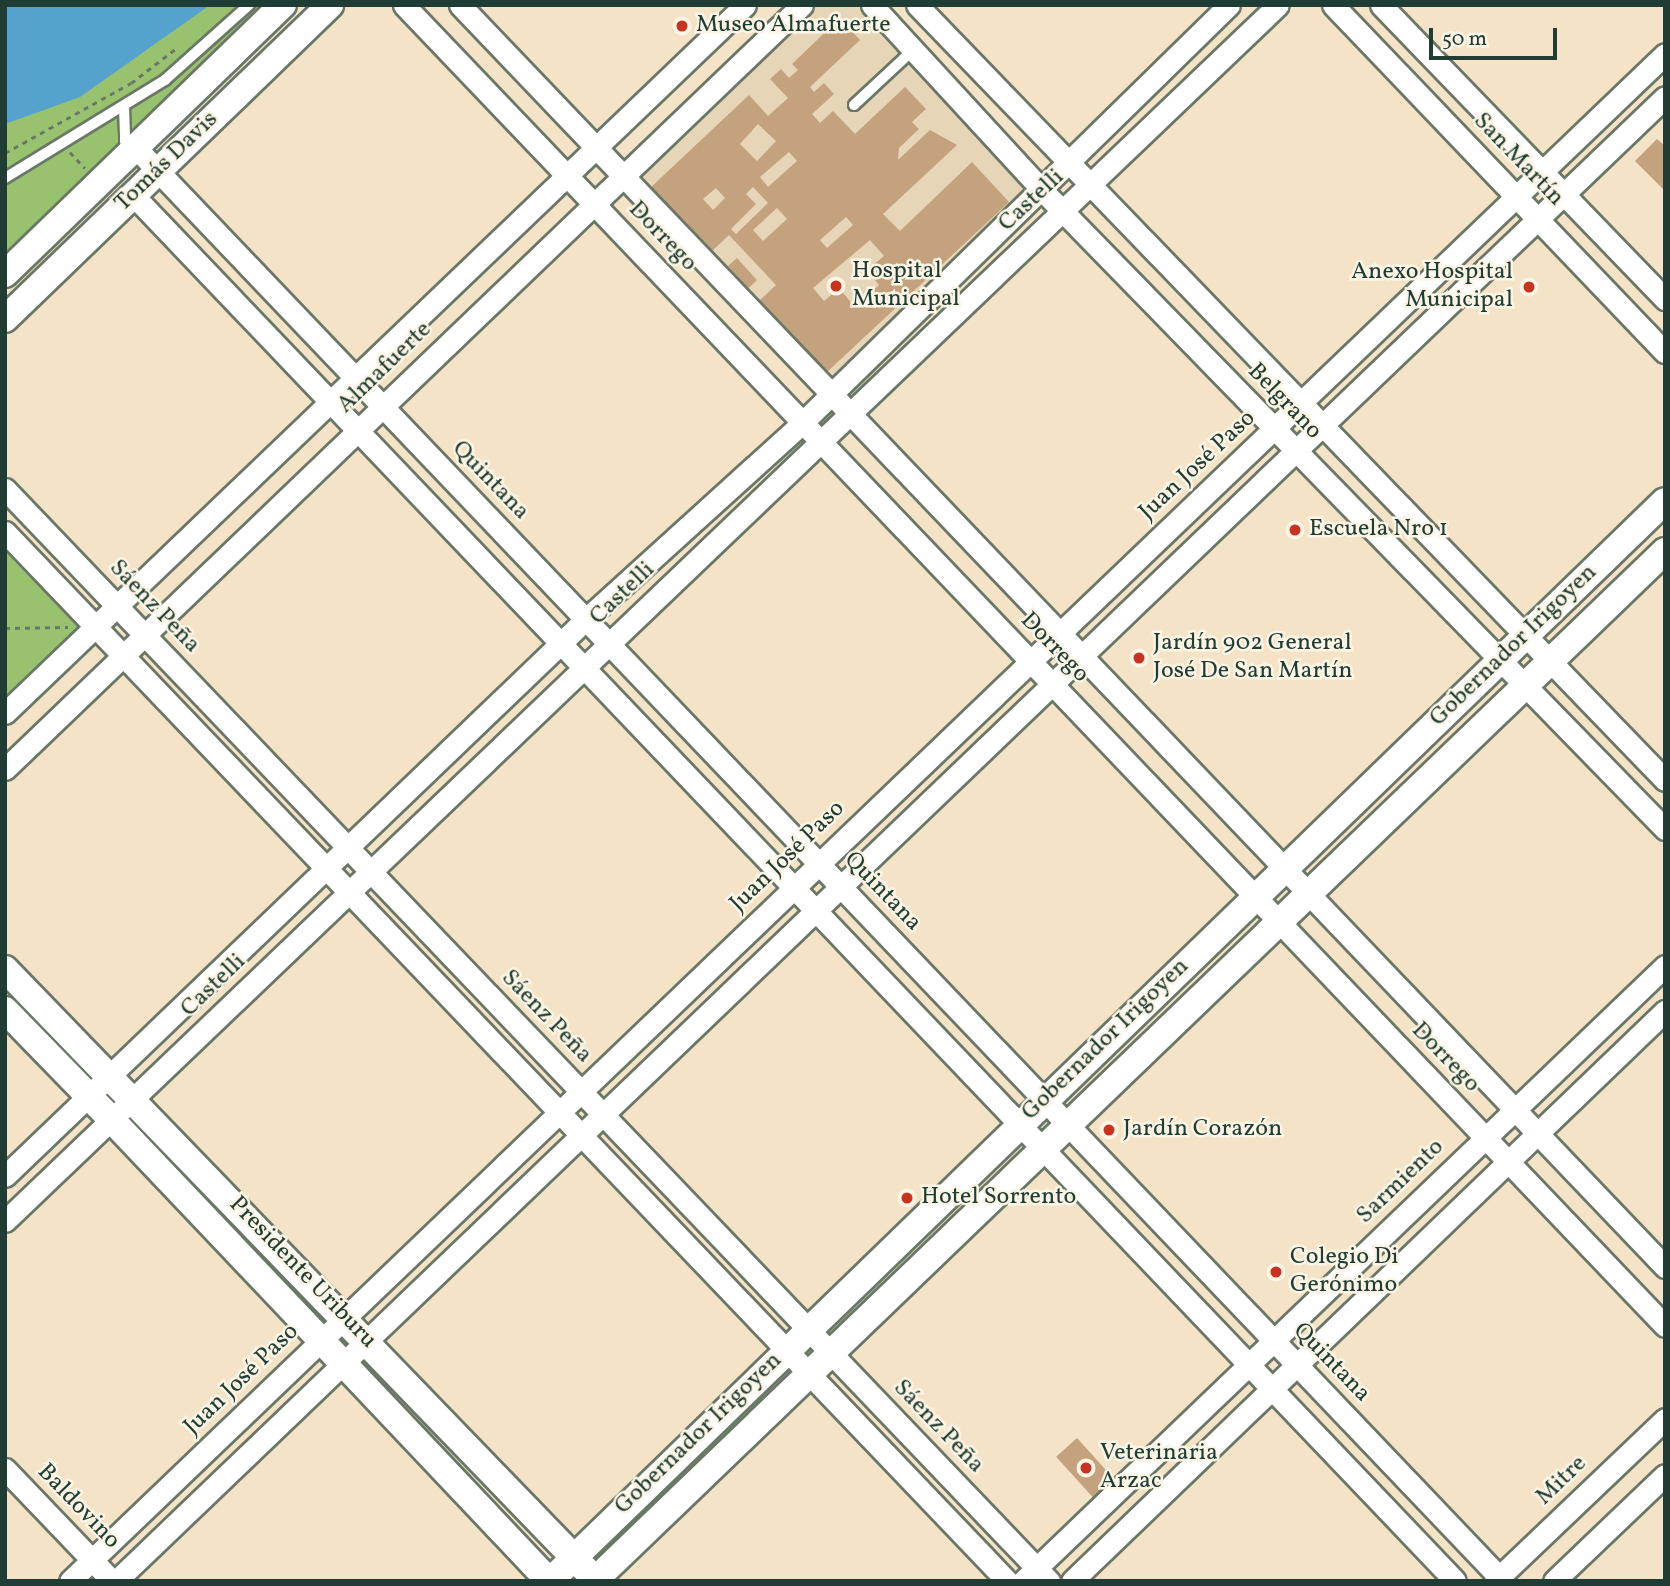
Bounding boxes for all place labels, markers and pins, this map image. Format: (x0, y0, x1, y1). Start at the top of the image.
place label: Museo Almafuerte (696, 12, 891, 40)
marker: Museo Almafuerte (674, 18, 690, 34)
place label: Hospital Municipal (852, 258, 960, 314)
place label: Anexo Hospital Municipal (1351, 259, 1513, 315)
marker: Hospital Municipal (826, 276, 846, 296)
marker: Anexo Hospital Municipal (1519, 277, 1539, 297)
place label: Escuela Nro 1 (1309, 516, 1448, 544)
marker: Escuela Nro 1 (1287, 522, 1303, 538)
place label: Jardín 902 General José De San Martín (1153, 630, 1352, 686)
marker: Jardín 902 General José De San Martín (1131, 650, 1147, 666)
place label: Jardín Corazón (1123, 1116, 1282, 1144)
marker: Jardín Corazón (1101, 1122, 1117, 1138)
place label: Hotel Sorrento (921, 1184, 1076, 1212)
marker: Hotel Sorrento (899, 1190, 915, 1206)
place label: Colegio Di Gerónimo (1290, 1244, 1399, 1300)
marker: Colegio Di Gerónimo (1268, 1264, 1284, 1280)
place label: Veterinaria Arzac (1100, 1440, 1218, 1496)
marker: Veterinaria Arzac (1078, 1460, 1094, 1476)

